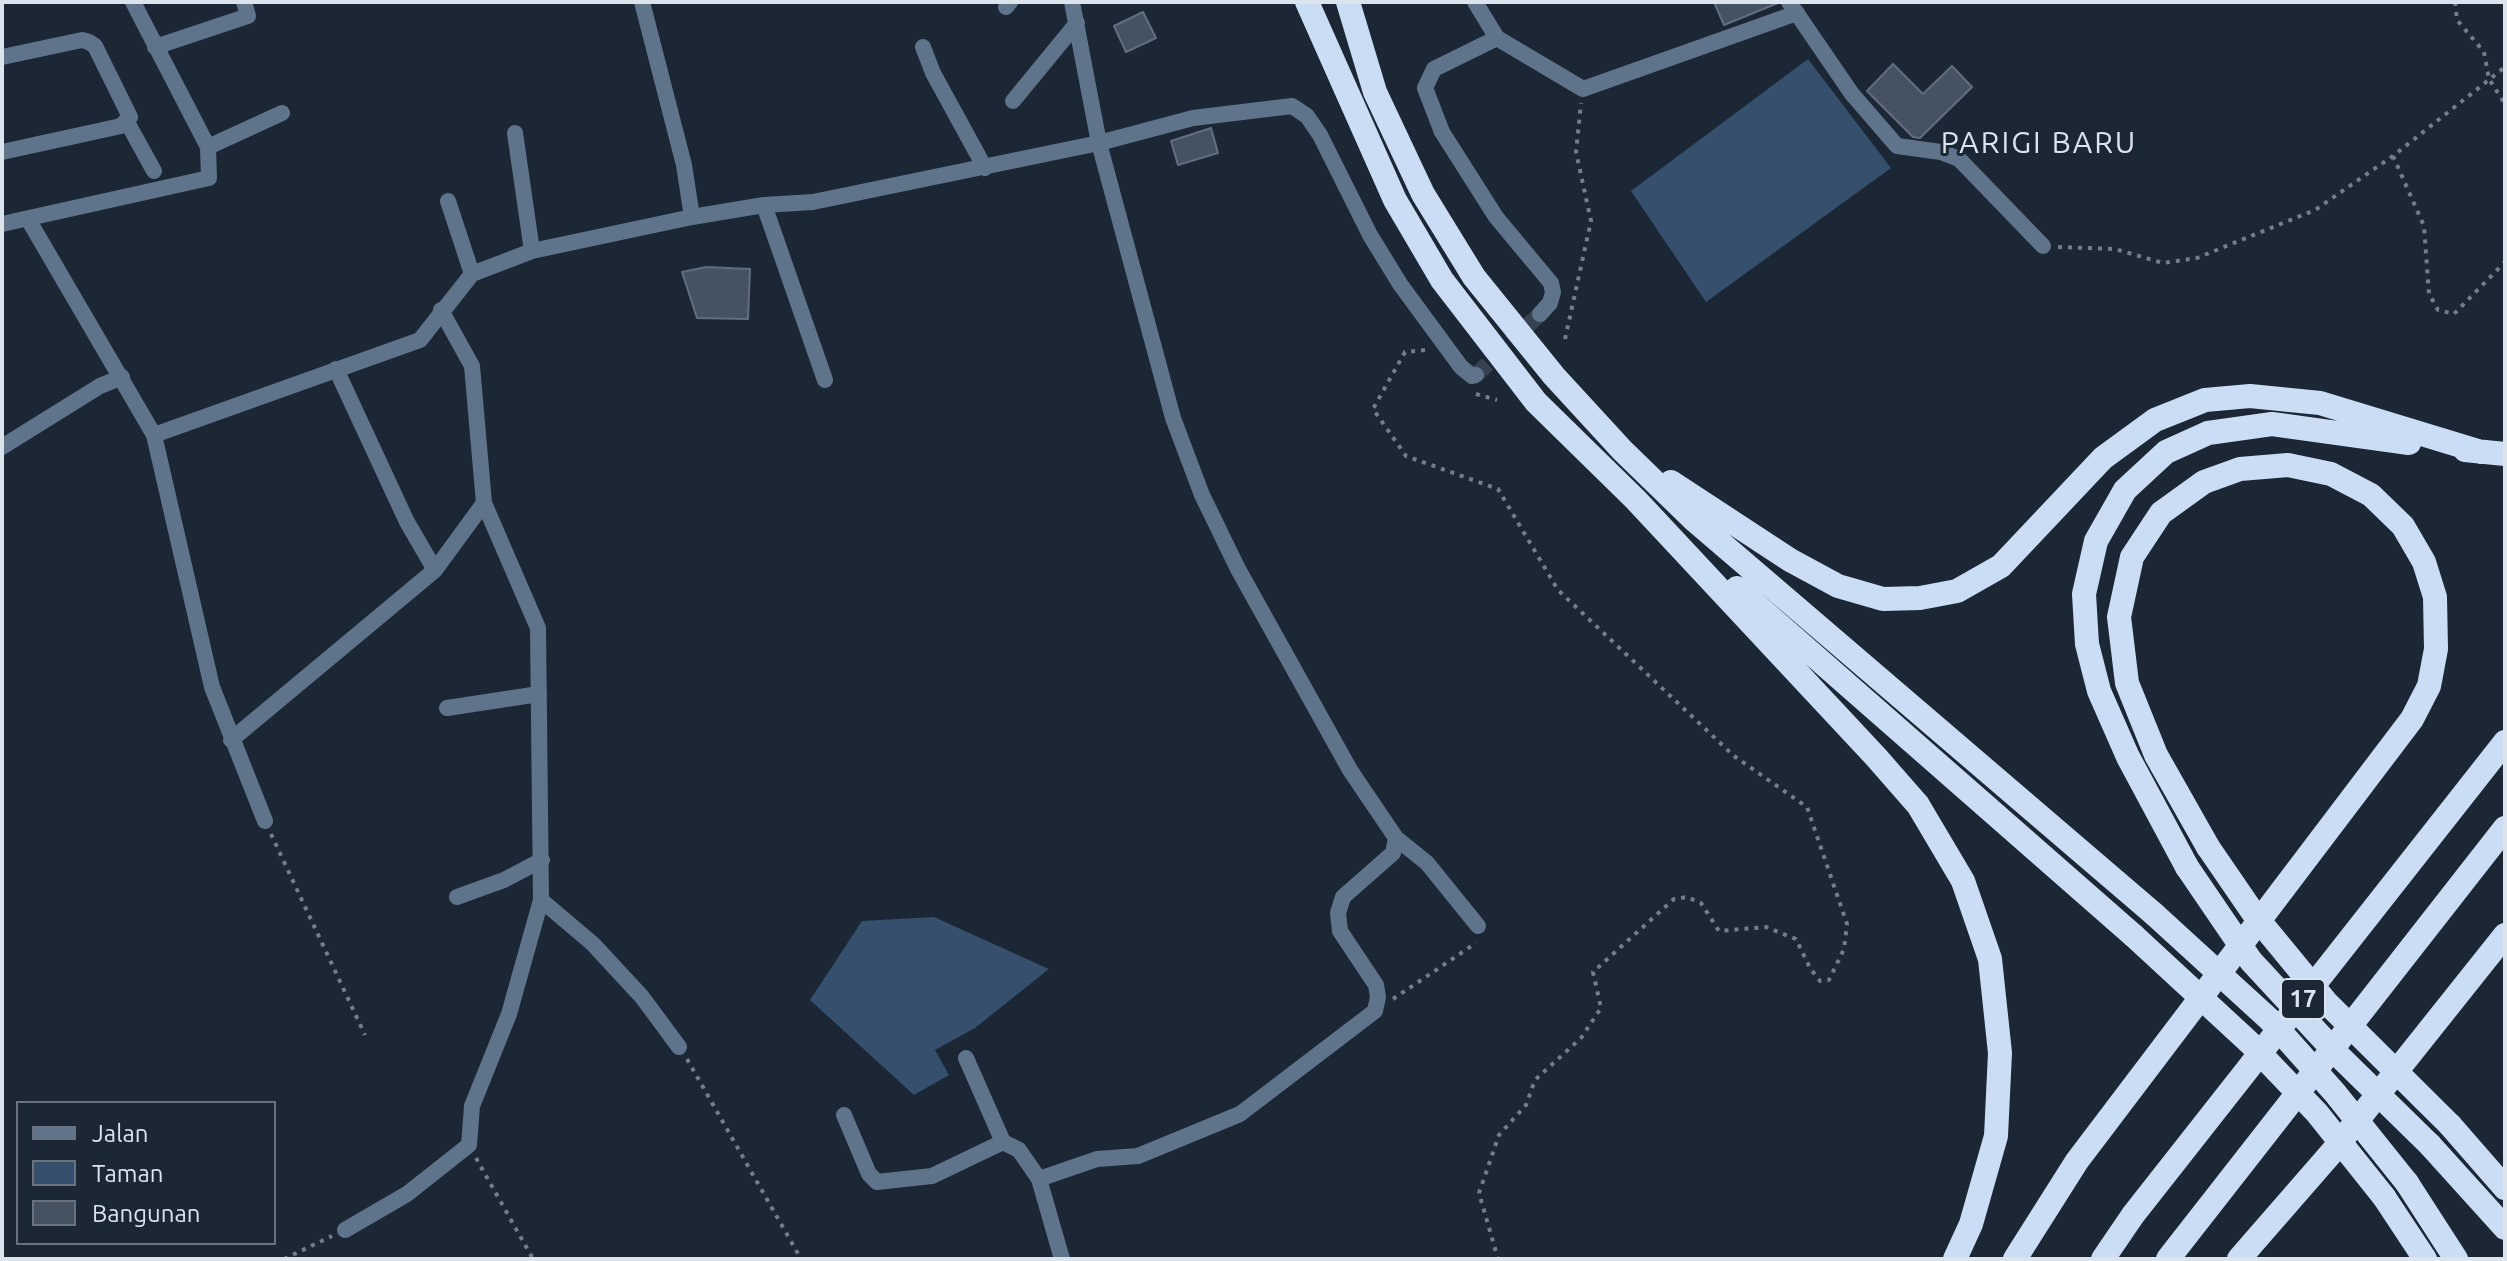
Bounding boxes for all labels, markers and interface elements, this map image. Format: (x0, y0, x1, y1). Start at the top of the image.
district label: PARIGI BARU (1941, 125, 2137, 161)
road number: 17 (2281, 979, 2325, 1019)
legend (16, 1101, 276, 1245)
text: Jalan (92, 1120, 149, 1147)
text: Taman (92, 1160, 164, 1187)
text: Bangunan (92, 1200, 201, 1227)

